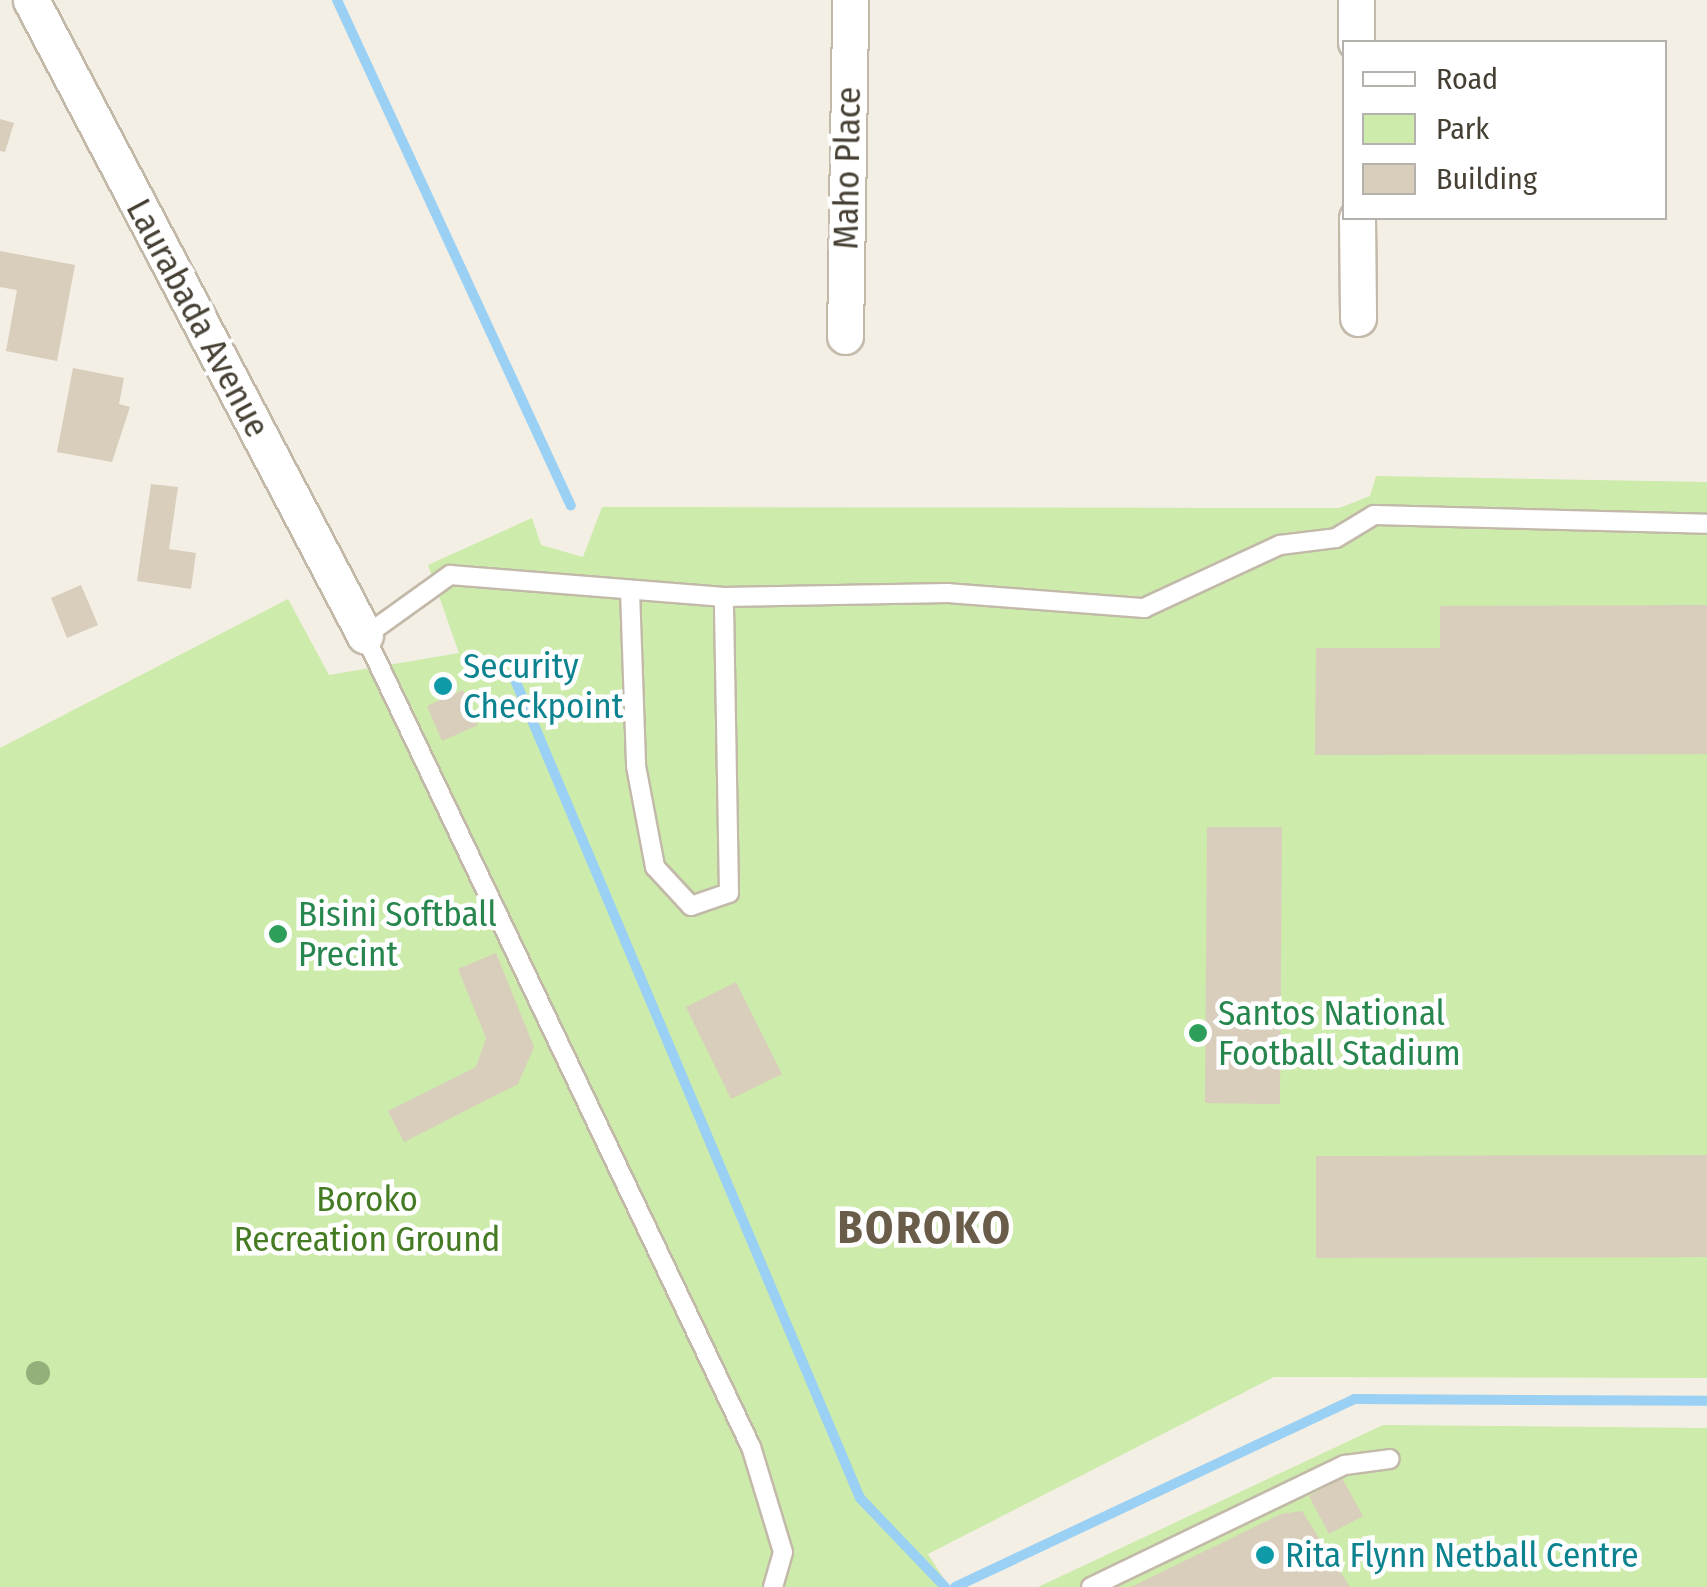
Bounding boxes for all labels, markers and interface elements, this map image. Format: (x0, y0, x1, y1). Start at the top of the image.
legend (1342, 40, 1667, 220)
text: Road (1436, 61, 1498, 97)
street label: Maho Place (825, 86, 869, 250)
text: Park (1436, 111, 1489, 147)
text: Building (1436, 161, 1537, 197)
street label: Laurabada Avenue (118, 192, 278, 444)
place label: Security Checkpoint (463, 645, 623, 727)
marker: Security Checkpoint (432, 675, 454, 697)
place label: Bisini Softball Precint (298, 893, 497, 975)
marker: Bisini Softball Precint (267, 923, 289, 945)
place label: Santos National Football Stadium (1218, 992, 1461, 1074)
marker: Santos National Football Stadium (1187, 1022, 1209, 1044)
park label: Boroko Recreation Ground (234, 1178, 500, 1260)
district label: BOROKO (837, 1202, 1013, 1256)
place label: Rita Flynn Netball Centre (1285, 1534, 1639, 1576)
marker: Rita Flynn Netball Centre (1254, 1544, 1276, 1566)

